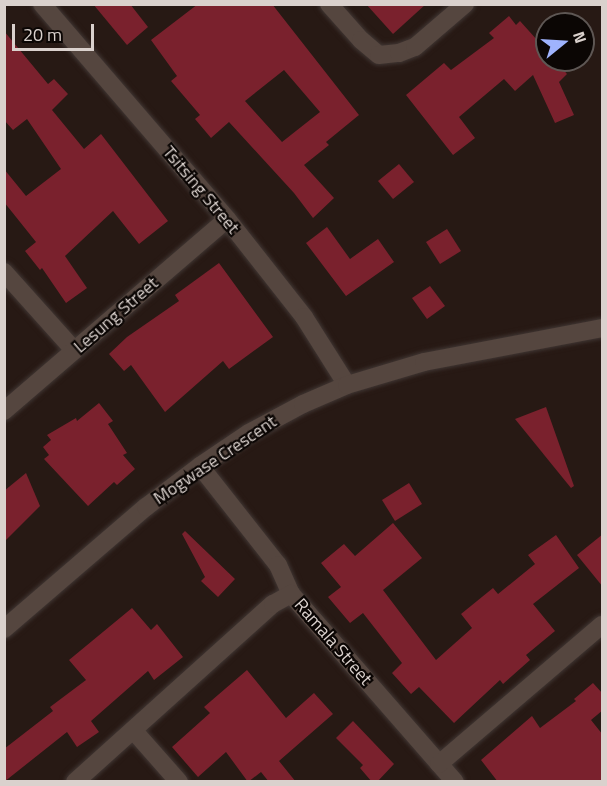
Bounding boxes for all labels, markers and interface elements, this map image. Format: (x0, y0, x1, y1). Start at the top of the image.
scale bar (15, 12, 98, 50)
north arrow (535, 12, 595, 72)
text: 20 m (23, 21, 62, 48)
text: N (567, 28, 593, 46)
street label: Tsitsing Street (158, 142, 244, 238)
street label: Lesung Street (69, 272, 163, 358)
street label: Mogwase Crescent (149, 411, 281, 509)
street label: Ramala Street (290, 594, 376, 690)

